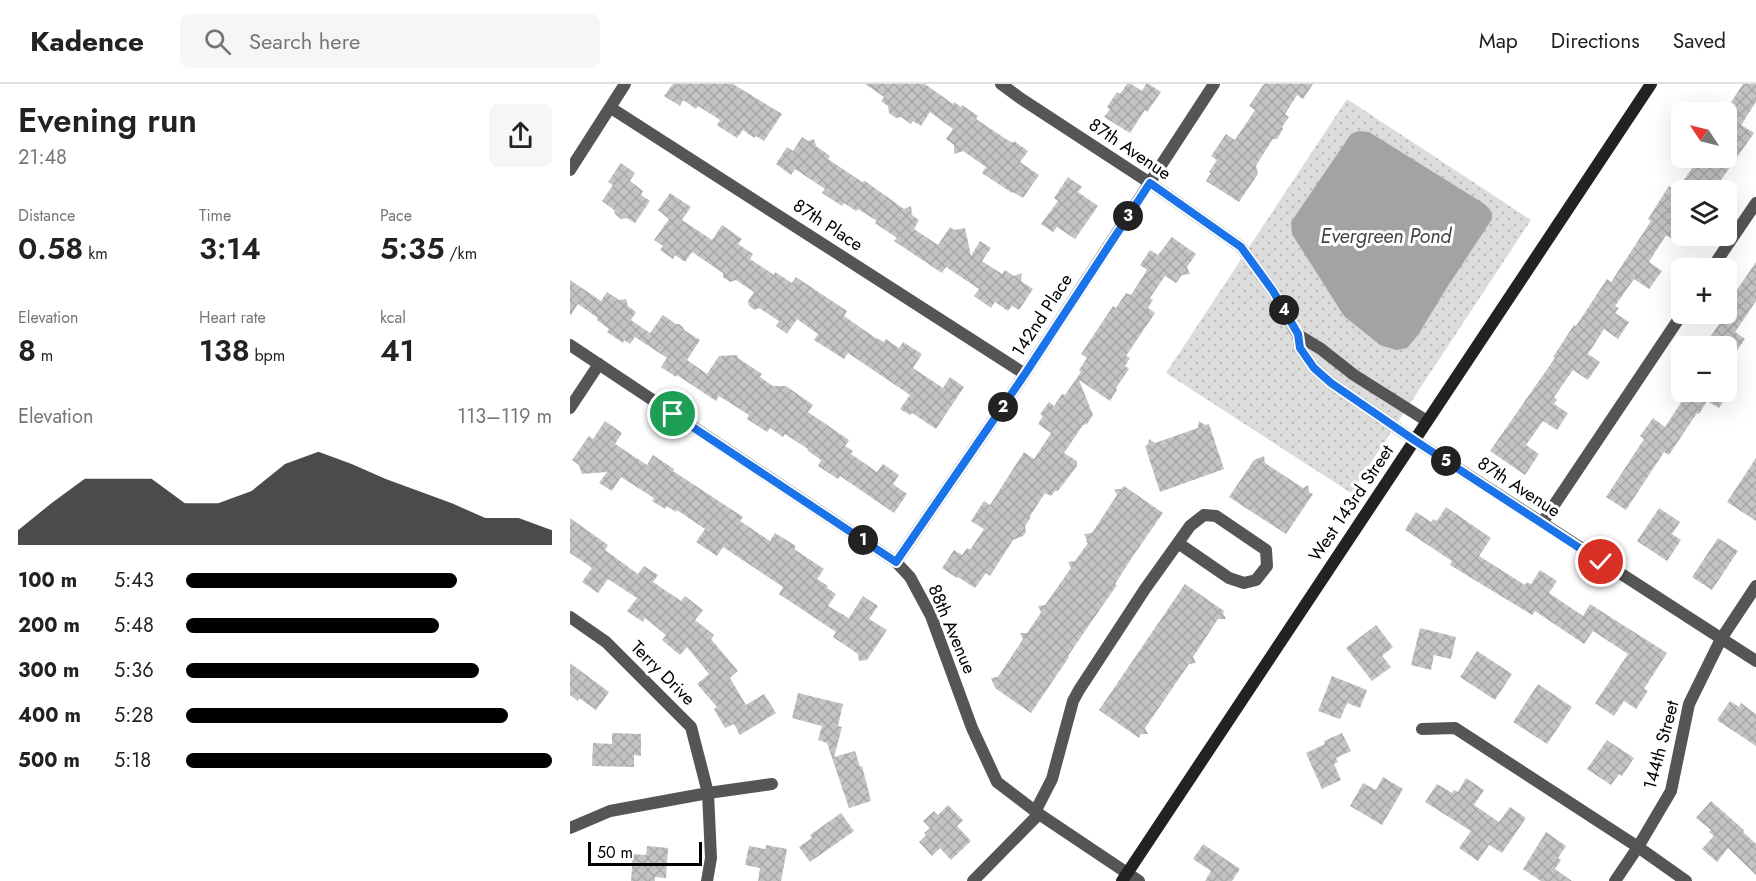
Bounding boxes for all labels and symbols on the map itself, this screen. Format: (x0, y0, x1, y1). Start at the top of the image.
north arrow (1671, 102, 1737, 168)
street label: 87th Avenue (1084, 112, 1176, 186)
street label: 87th Place (788, 193, 868, 257)
pin: 3 (1113, 201, 1143, 231)
water label: Evergreen Pond (1321, 222, 1452, 251)
street label: 142nd Place (1005, 268, 1079, 362)
pin: 4 (1269, 295, 1299, 325)
pin (647, 388, 698, 439)
pin: 2 (988, 392, 1018, 422)
street label: West 143rd Street (1302, 439, 1400, 567)
pin: 5 (1431, 446, 1461, 476)
street label: 87th Avenue (1472, 450, 1566, 524)
pin: 1 (848, 525, 878, 555)
pin (1575, 536, 1626, 587)
street label: 88th Avenue (921, 580, 983, 678)
street label: Terry Drive (625, 635, 701, 711)
street label: 144th Street (1637, 697, 1686, 792)
scale bar (588, 839, 702, 866)

